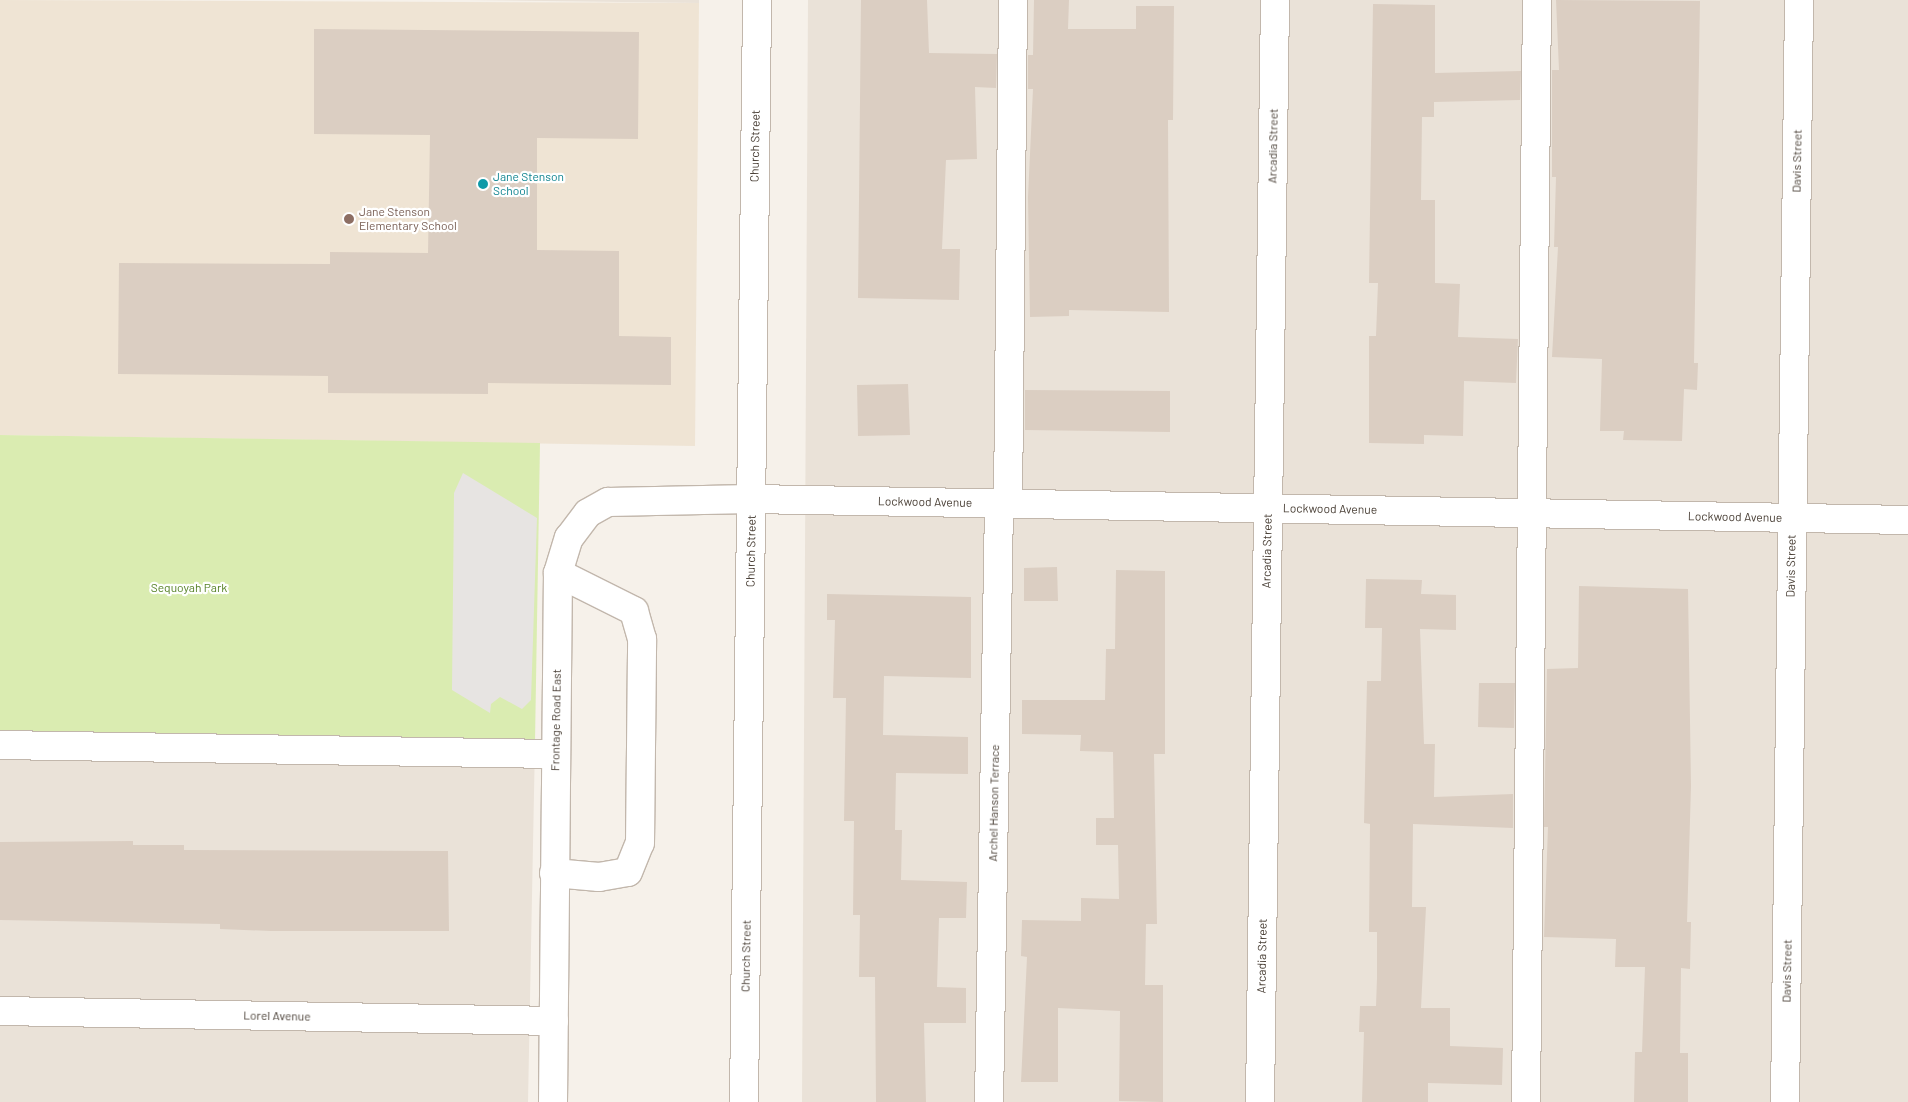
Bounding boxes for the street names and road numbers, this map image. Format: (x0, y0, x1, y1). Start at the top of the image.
street label: Arcadia Street (1265, 108, 1281, 184)
street label: Church Street (747, 110, 763, 182)
street label: Davis Street (1789, 129, 1805, 193)
street label: Lockwood Avenue (878, 494, 972, 510)
street label: Lockwood Avenue (1283, 501, 1377, 517)
street label: Lockwood Avenue (1688, 509, 1782, 525)
street label: Arcadia Street (1259, 513, 1275, 589)
street label: Church Street (743, 515, 759, 587)
street label: Davis Street (1783, 534, 1799, 598)
street label: Frontage Road East (548, 669, 564, 771)
street label: Archel Hanson Terrace (986, 744, 1002, 862)
street label: Arcadia Street (1254, 918, 1270, 994)
street label: Church Street (738, 920, 754, 992)
street label: Davis Street (1779, 939, 1795, 1003)
street label: Lorel Avenue (243, 1008, 311, 1024)

